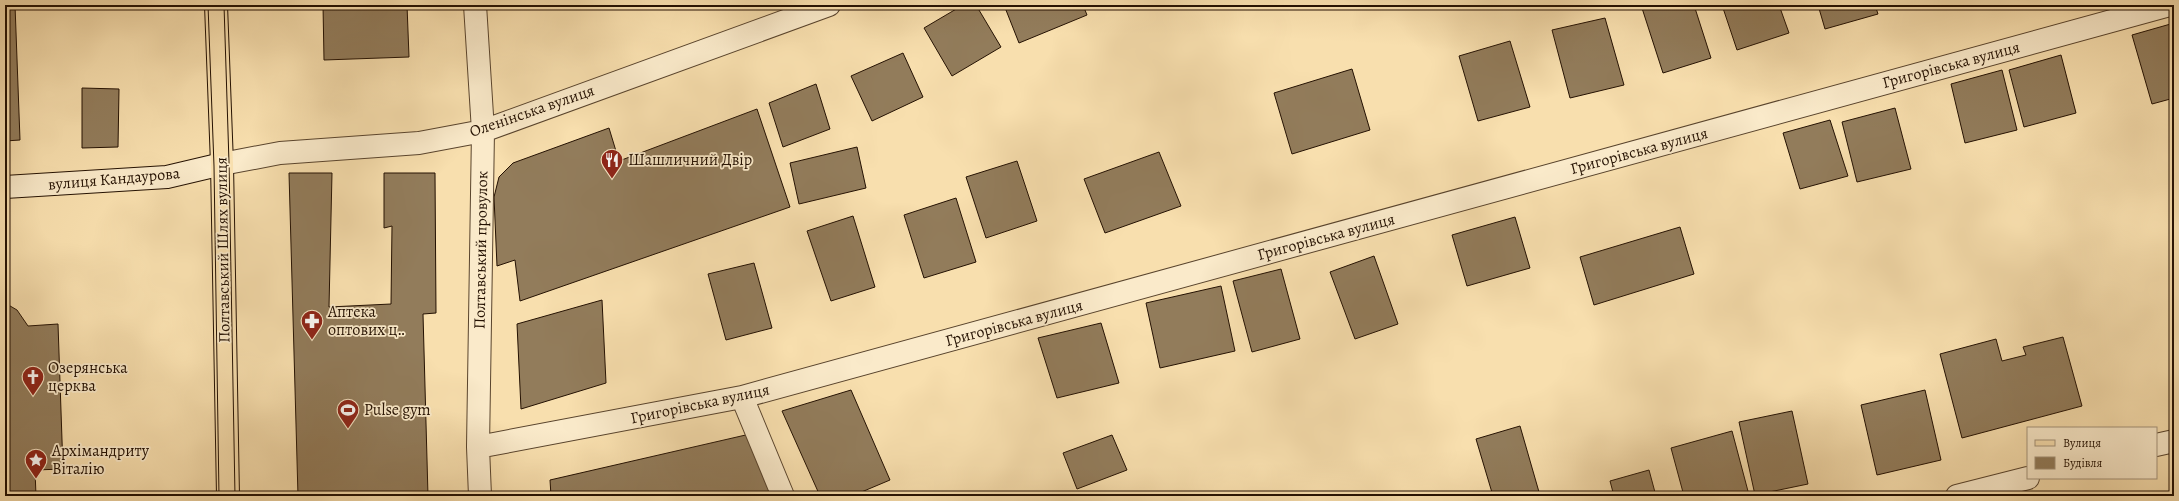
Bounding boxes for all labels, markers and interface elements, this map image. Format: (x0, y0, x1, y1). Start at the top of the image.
street label: Григорівська вулиця (1880, 36, 2022, 94)
street label: Оленінська вулиця (467, 79, 598, 143)
street label: Григорівська вулиця (1568, 122, 1710, 180)
restaurant icon: Шашличний Двір (599, 147, 625, 180)
place label: Шашличний Двір (628, 149, 752, 171)
street label: Полтавський Шлях вулиця (210, 157, 236, 343)
street label: вулиця Кандаурова (47, 162, 182, 196)
street label: Полтавський провулок (469, 171, 493, 329)
street label: Григорівська вулиця (1255, 208, 1397, 266)
street label: Григорівська вулиця (943, 294, 1085, 352)
place label: Аптека оптових ц‥ (327, 301, 404, 341)
pharmacy icon: Аптека оптових ц‥ (299, 308, 325, 341)
place label: Озерянська церква (48, 357, 128, 397)
church icon: Озерянська церква (20, 364, 46, 397)
street label: Григорівська вулиця (628, 378, 772, 429)
sports icon: Pulse gym (335, 397, 361, 430)
place label: Pulse gym (364, 399, 431, 421)
legend (2027, 427, 2157, 479)
text: Вулиця (2063, 435, 2101, 451)
place label: Архімандриту Віталію (51, 440, 150, 480)
place icon: Архімандриту Віталію (23, 447, 49, 480)
text: Будівля (2063, 455, 2103, 471)

